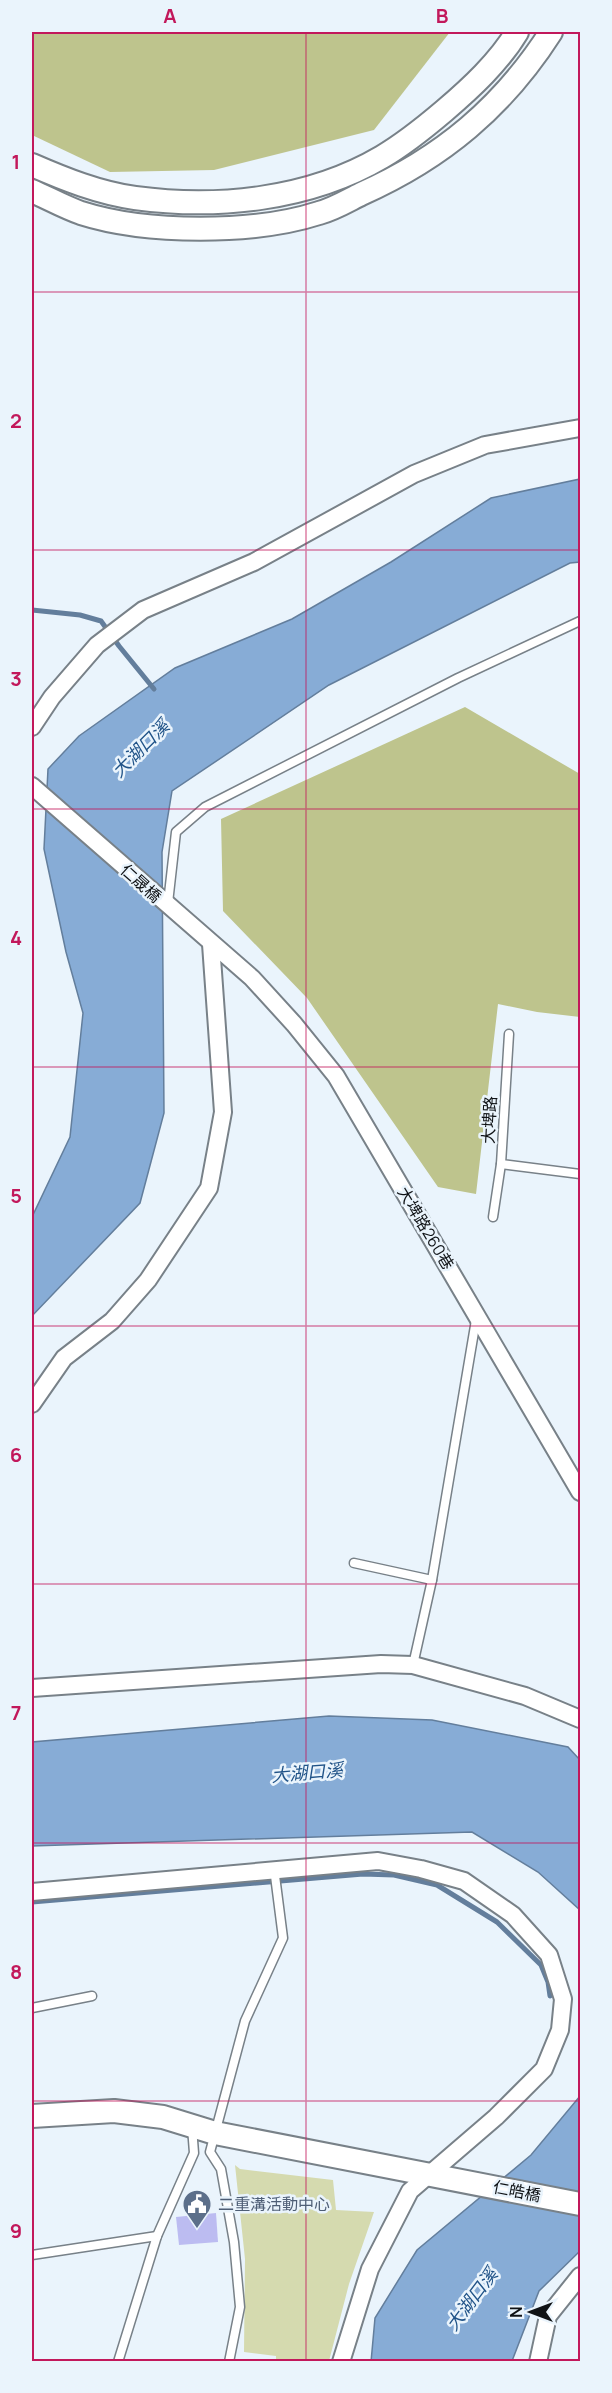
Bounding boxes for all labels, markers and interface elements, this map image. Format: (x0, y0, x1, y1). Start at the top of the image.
text: A (163, 2, 177, 29)
text: B (436, 2, 449, 29)
text: 1 (12, 148, 20, 175)
text: 2 (10, 407, 22, 434)
text: 3 (10, 665, 22, 692)
water label: 大湖口溪 (106, 712, 176, 782)
street label: 仁晟橋 (116, 859, 166, 907)
text: 4 (10, 924, 22, 951)
street label: 大埤路 (477, 1095, 501, 1145)
text: 5 (10, 1182, 22, 1209)
street label: 大埤路260巷 (393, 1183, 459, 1273)
text: 6 (10, 1441, 22, 1468)
text: 7 (11, 1699, 21, 1726)
water label: 大湖口溪 (270, 1757, 347, 1787)
text: 8 (10, 1958, 22, 1985)
street label: 仁皓橋 (491, 2176, 543, 2206)
public building icon: 二重溝活動中心 (181, 2188, 213, 2230)
place label: 二重溝活動中心 (218, 2193, 330, 2215)
text: 9 (10, 2217, 22, 2244)
water label: 大湖口溪 (440, 2261, 504, 2335)
north arrow (501, 2282, 561, 2342)
text: N (505, 2306, 527, 2318)

